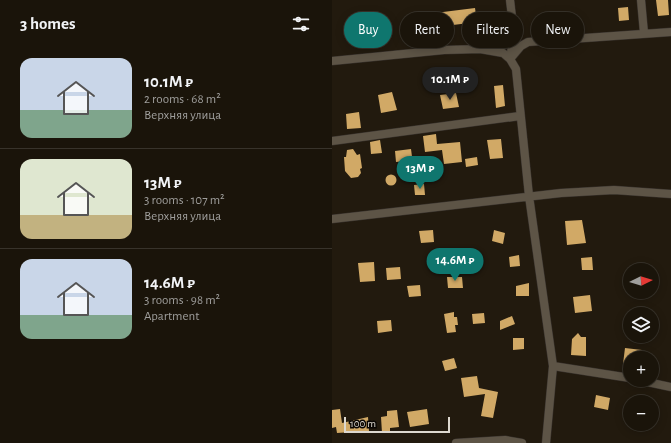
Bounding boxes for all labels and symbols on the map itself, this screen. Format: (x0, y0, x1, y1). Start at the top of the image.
pin: 10.1M ₽ (413, 67, 487, 101)
pin: 13M ₽ (392, 156, 448, 190)
pin: 14.6M ₽ (418, 248, 492, 282)
north arrow (623, 263, 659, 299)
scale bar (344, 415, 450, 434)

